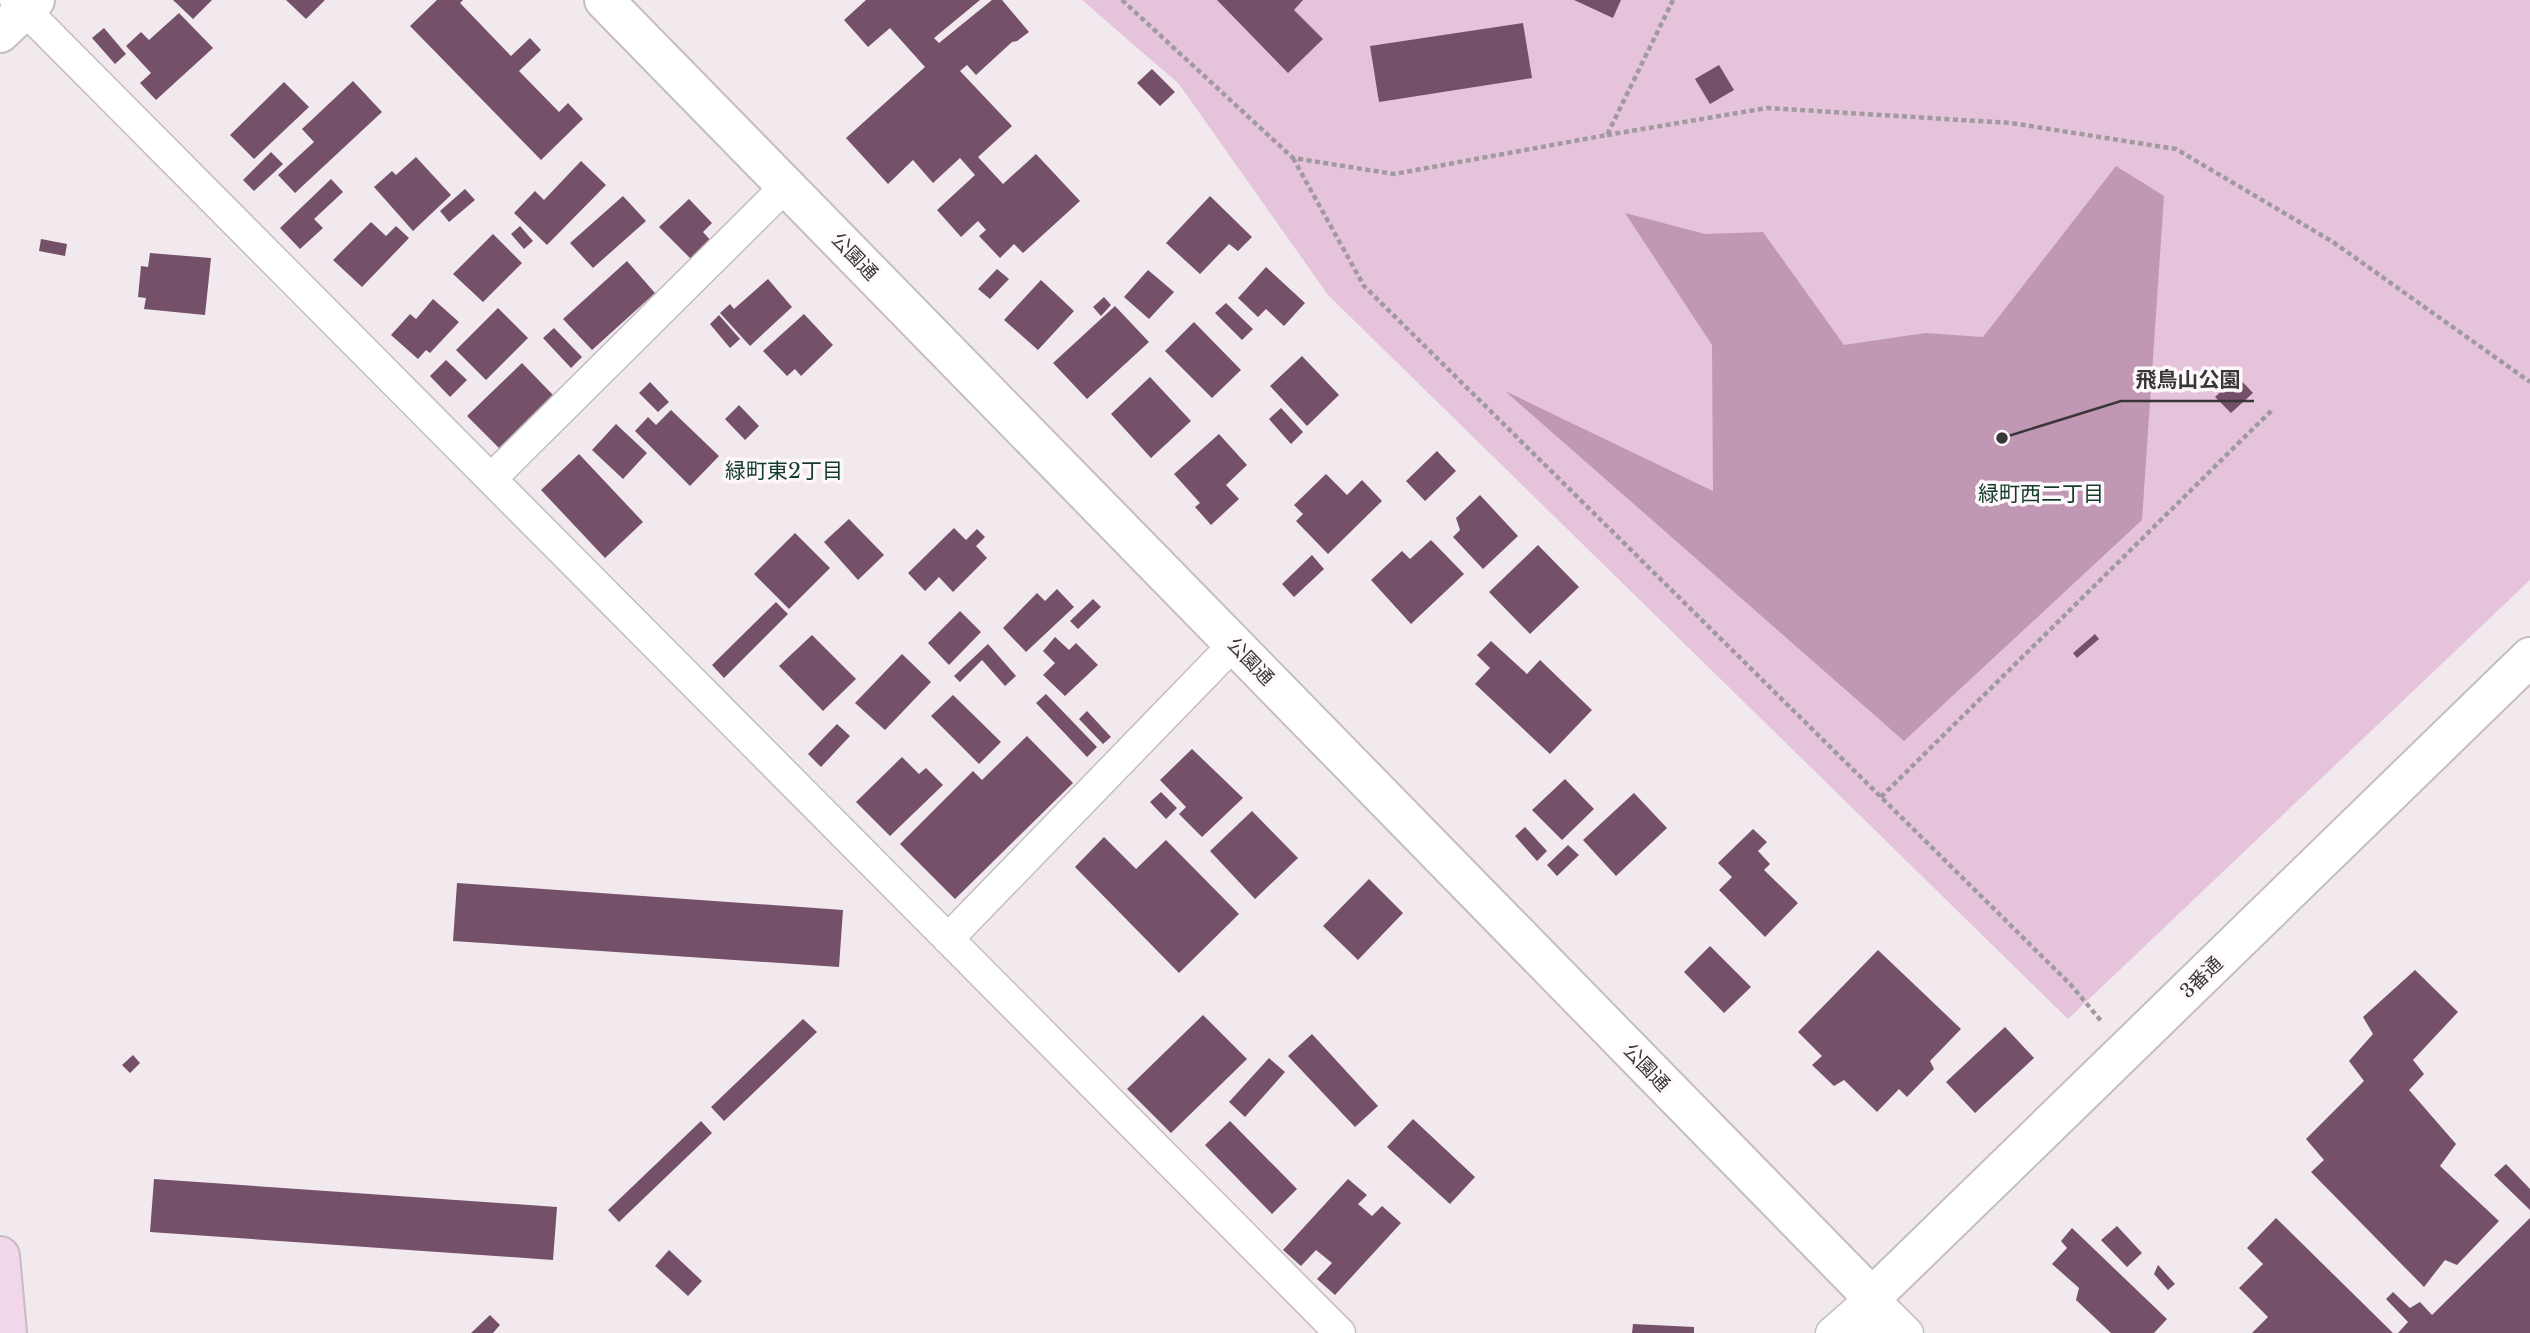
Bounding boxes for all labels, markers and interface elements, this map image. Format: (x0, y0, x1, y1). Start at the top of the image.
street label: 公園通 (827, 228, 883, 285)
callout: 飛鳥山公園 (2121, 359, 2254, 401)
text: 飛鳥山公園 (2136, 367, 2241, 393)
district label: 緑町東2丁目 (725, 458, 843, 484)
district label: 緑町西二丁目 (1978, 481, 2104, 507)
street label: 公園通 (1223, 633, 1279, 690)
street label: 3番通 (2175, 952, 2227, 1003)
street label: 公園通 (1619, 1039, 1675, 1096)

